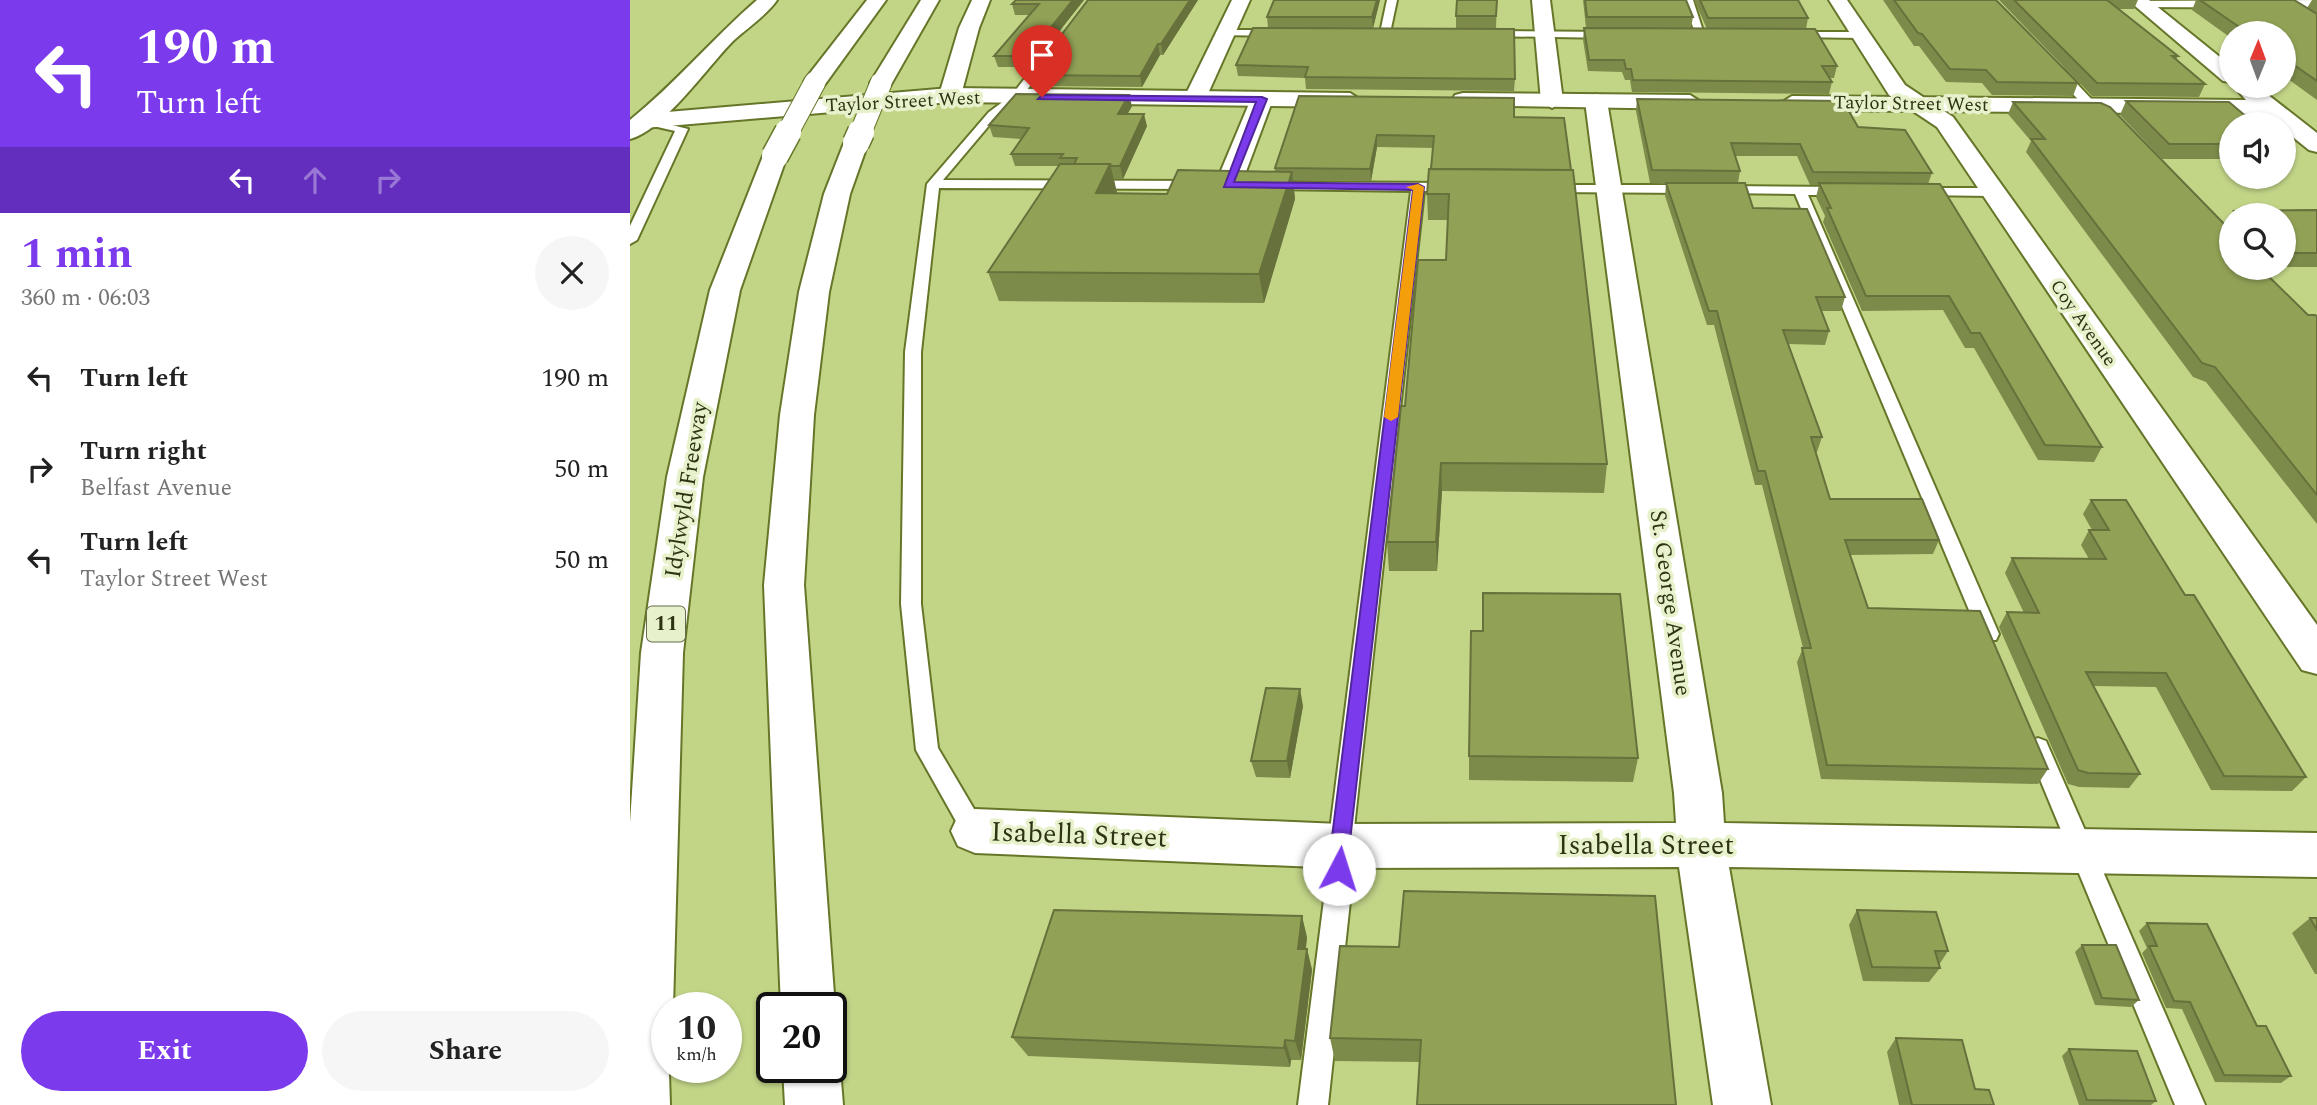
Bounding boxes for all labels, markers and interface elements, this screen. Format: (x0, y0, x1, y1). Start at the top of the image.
text: 190 m (136, 11, 275, 86)
north arrow (2219, 21, 2296, 98)
map controls (2219, 21, 2296, 280)
pin (1012, 25, 1072, 97)
icon: left (21, 28, 112, 119)
icon: arrive (1023, 36, 1061, 74)
text: Turn left (136, 79, 262, 128)
street label: Taylor Street West (825, 83, 982, 121)
street label: Taylor Street West (1833, 88, 1989, 120)
button: sound (2219, 112, 2296, 189)
icon: left (223, 161, 261, 199)
icon: ahead (296, 161, 334, 199)
icon: right (369, 161, 407, 199)
button: search (2219, 203, 2296, 280)
text: 1 min (21, 223, 133, 286)
button: close (535, 236, 609, 310)
street label: Coy Avenue (2042, 273, 2124, 373)
text: 360 m · 06:03 (21, 281, 150, 316)
text: Turn left (80, 358, 188, 398)
text: 190 m (541, 358, 609, 398)
icon: left (21, 359, 59, 397)
street label: Idylwyld Freeway (656, 399, 718, 580)
text: Turn right (80, 431, 207, 471)
text: 50 m (554, 449, 609, 489)
icon: right (21, 450, 59, 488)
text: Belfast Avenue (80, 471, 232, 506)
street label: St. George Avenue (1640, 508, 1700, 698)
text: Turn left (80, 522, 188, 562)
text: 50 m (554, 540, 609, 580)
icon: left (21, 541, 59, 579)
text: Taylor Street West (80, 562, 268, 597)
road number: 11 (647, 606, 685, 642)
street label: Isabella Street (990, 810, 1168, 860)
street label: Isabella Street (1558, 824, 1734, 867)
position arrow (1302, 832, 1376, 906)
speed limit sign: 20 (756, 992, 847, 1083)
text: 10 (677, 1002, 716, 1055)
button: Exit (21, 1011, 308, 1091)
button: Share (322, 1011, 609, 1091)
text: km/h (676, 1041, 717, 1068)

